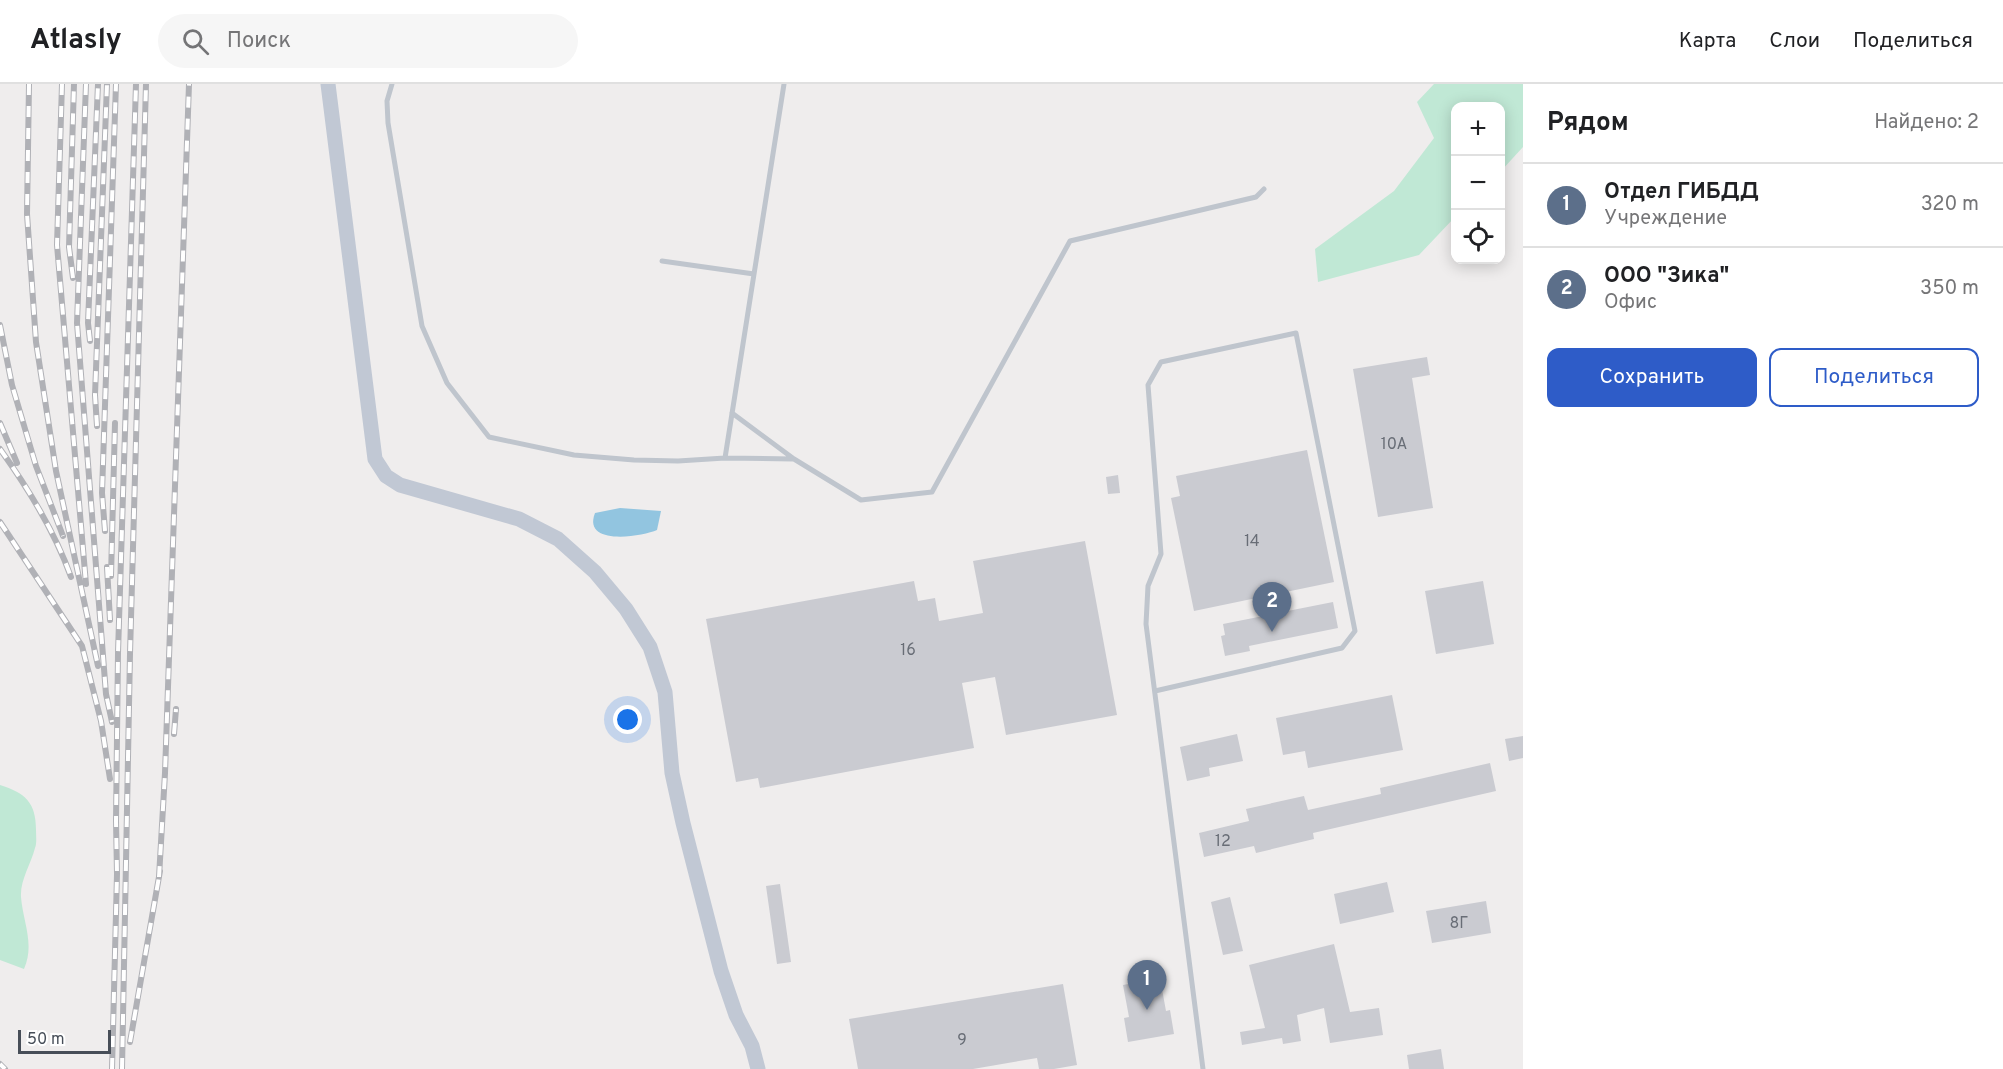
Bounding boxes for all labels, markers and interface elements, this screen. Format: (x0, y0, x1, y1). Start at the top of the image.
search box (158, 14, 578, 68)
text: Atlasly (30, 23, 122, 59)
icon: search (179, 25, 212, 58)
text: Поиск (227, 28, 291, 55)
text: Карта (1679, 28, 1736, 55)
text: Слои (1769, 28, 1820, 55)
text: Поделиться (1853, 28, 1973, 55)
map controls (1451, 102, 1505, 264)
button: + (1451, 102, 1505, 156)
text: Рядом (1547, 107, 1629, 140)
text: Найдено: 2 (1874, 110, 1979, 136)
button: − (1451, 156, 1505, 210)
text: Отдел ГИБДД (1604, 179, 1759, 206)
text: 1 (1563, 192, 1571, 218)
text: 320 m (1921, 192, 1979, 218)
text: Учреждение (1604, 206, 1727, 232)
button: locate (1451, 210, 1505, 264)
text: ООО "Зика" (1604, 263, 1729, 290)
text: 2 (1560, 276, 1573, 302)
text: 350 m (1920, 276, 1979, 302)
text: Офис (1604, 290, 1657, 316)
button: Сохранить (1547, 348, 1757, 407)
button: Поделиться (1769, 348, 1979, 407)
house number: 10А (1381, 435, 1407, 455)
house number: 14 (1244, 532, 1260, 552)
pin: 2 (1252, 582, 1292, 632)
house number: 16 (900, 641, 916, 661)
your location (613, 705, 642, 734)
house number: 12 (1215, 832, 1231, 852)
house number: 8Г (1450, 914, 1468, 934)
pin: 1 (1128, 960, 1166, 1010)
scale bar (18, 1027, 111, 1054)
text: 50 m (27, 1030, 65, 1050)
house number: 9 (957, 1031, 967, 1051)

